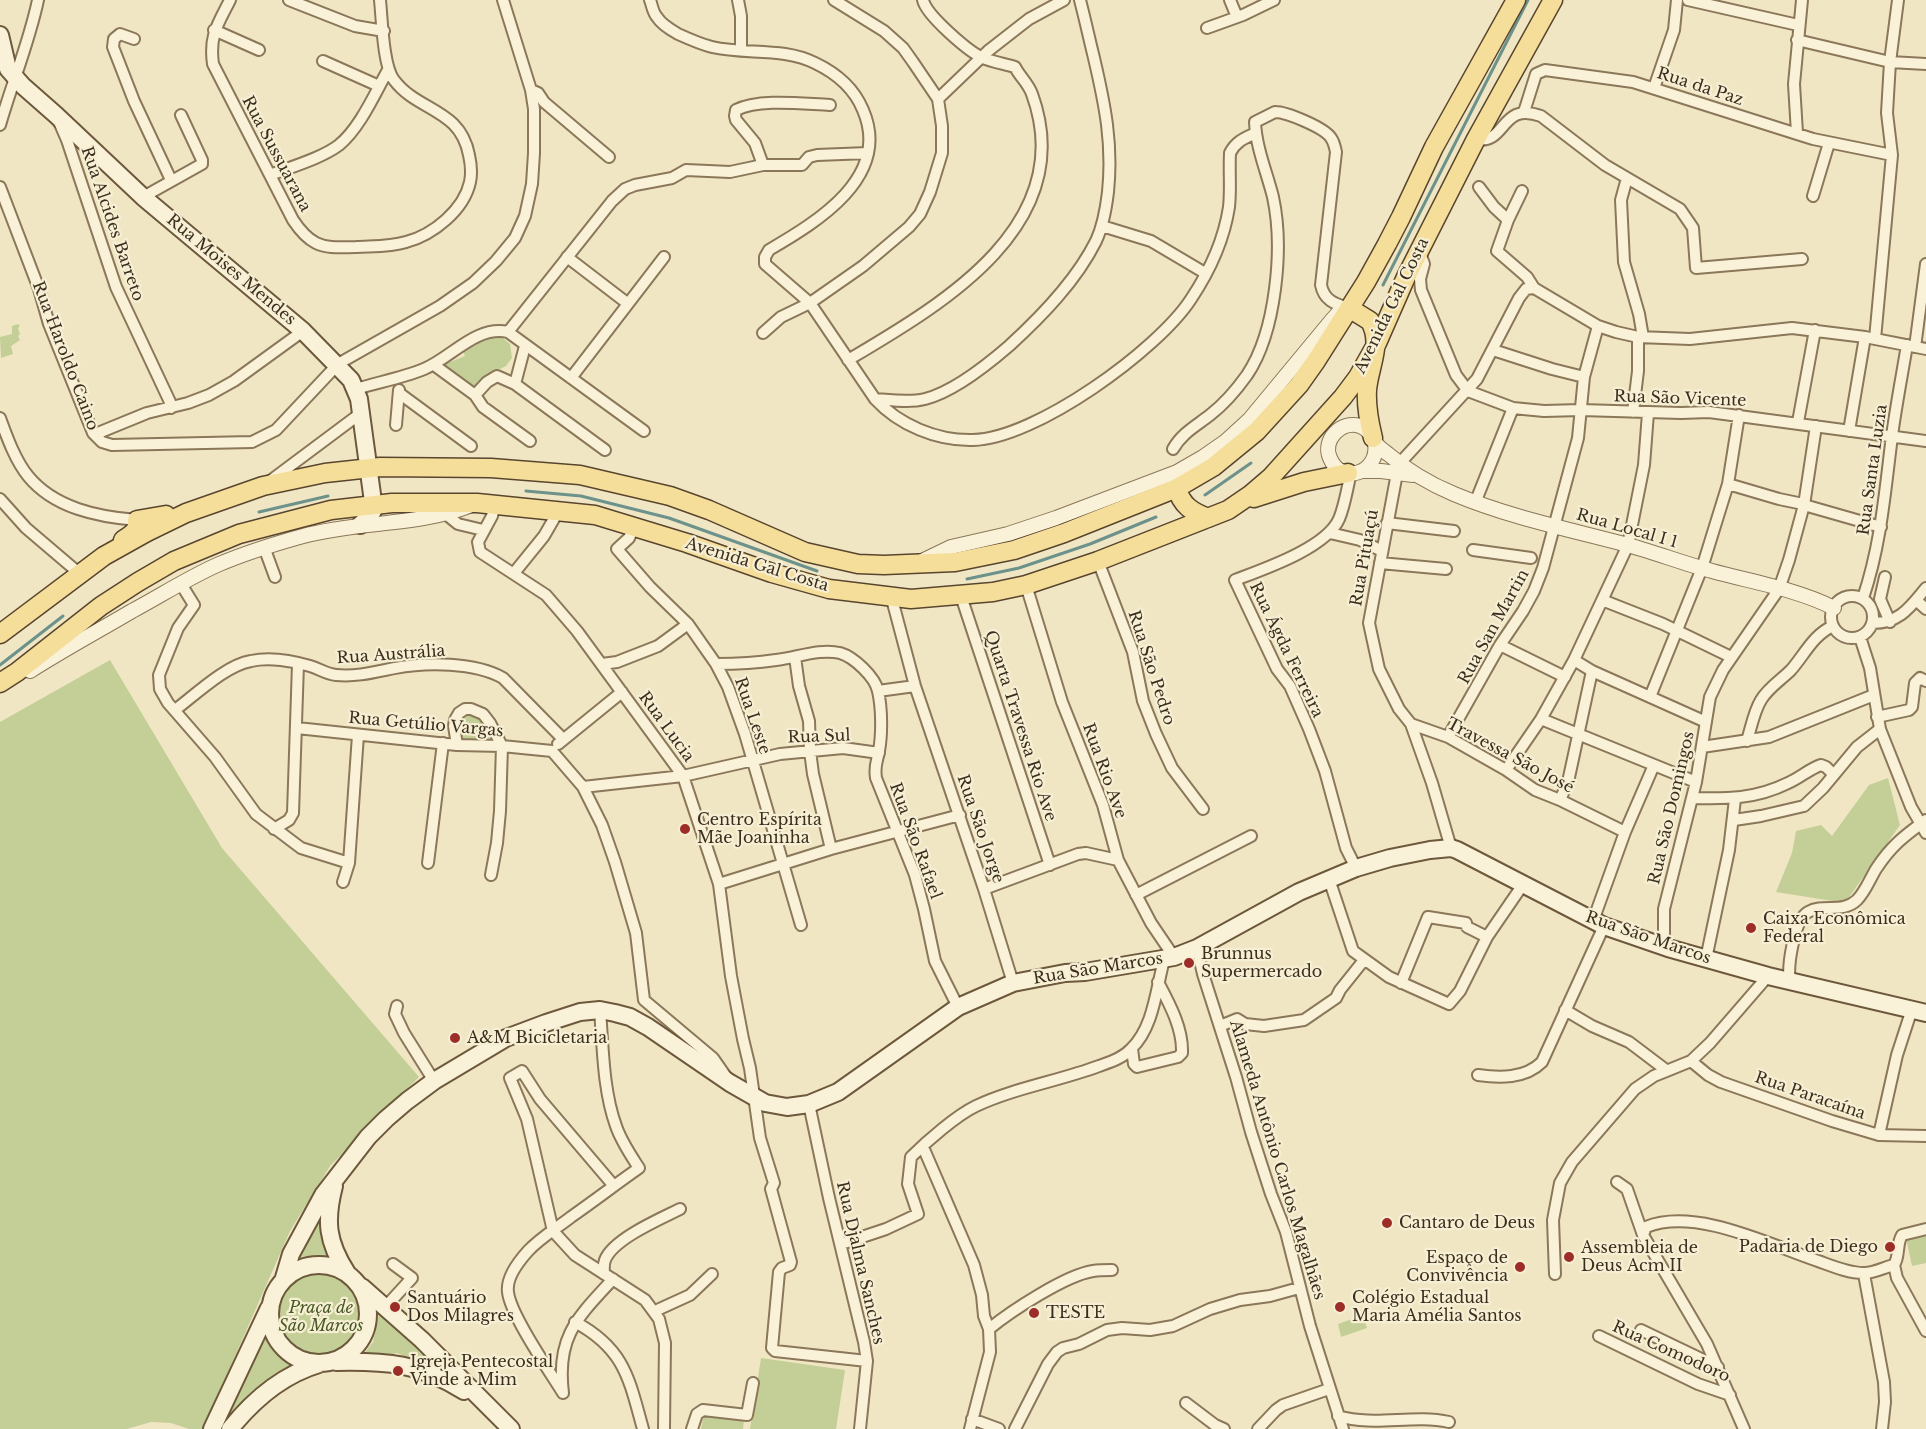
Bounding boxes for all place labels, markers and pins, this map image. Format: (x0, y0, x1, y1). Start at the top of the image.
place label: Centro Espírita Mãe Joaninha (697, 810, 822, 848)
marker: Centro Espírita Mãe Joaninha (678, 822, 692, 836)
place label: Caixa Econômica Federal (1763, 909, 1906, 947)
marker: Caixa Econômica Federal (1744, 921, 1758, 935)
place label: Brunnus Supermercado (1201, 944, 1322, 982)
marker: Brunnus Supermercado (1182, 956, 1196, 970)
place label: A&M Bicicletaria (467, 1028, 607, 1048)
marker: A&M Bicicletaria (448, 1031, 462, 1045)
place label: Cantaro de Deus (1399, 1213, 1535, 1233)
marker: Cantaro de Deus (1380, 1216, 1394, 1230)
place label: Padaria de Diego (1739, 1237, 1878, 1257)
place label: Assembleia de Deus Acm II (1581, 1238, 1698, 1276)
marker: Padaria de Diego (1883, 1240, 1897, 1254)
place label: Espaço de Convivência (1406, 1248, 1508, 1286)
marker: Assembleia de Deus Acm II (1562, 1250, 1576, 1264)
marker: Espaço de Convivência (1513, 1260, 1527, 1274)
place label: Santuário Dos Milagres (407, 1288, 514, 1326)
place label: Colégio Estadual Maria Amélia Santos (1352, 1288, 1522, 1326)
marker: Santuário Dos Milagres (388, 1300, 402, 1314)
marker: Colégio Estadual Maria Amélia Santos (1333, 1300, 1347, 1314)
place label: TESTE (1046, 1303, 1105, 1323)
marker: TESTE (1027, 1306, 1041, 1320)
place label: Igreja Pentecostal Vinde a Mim (410, 1352, 553, 1390)
marker: Igreja Pentecostal Vinde a Mim (391, 1364, 405, 1378)

